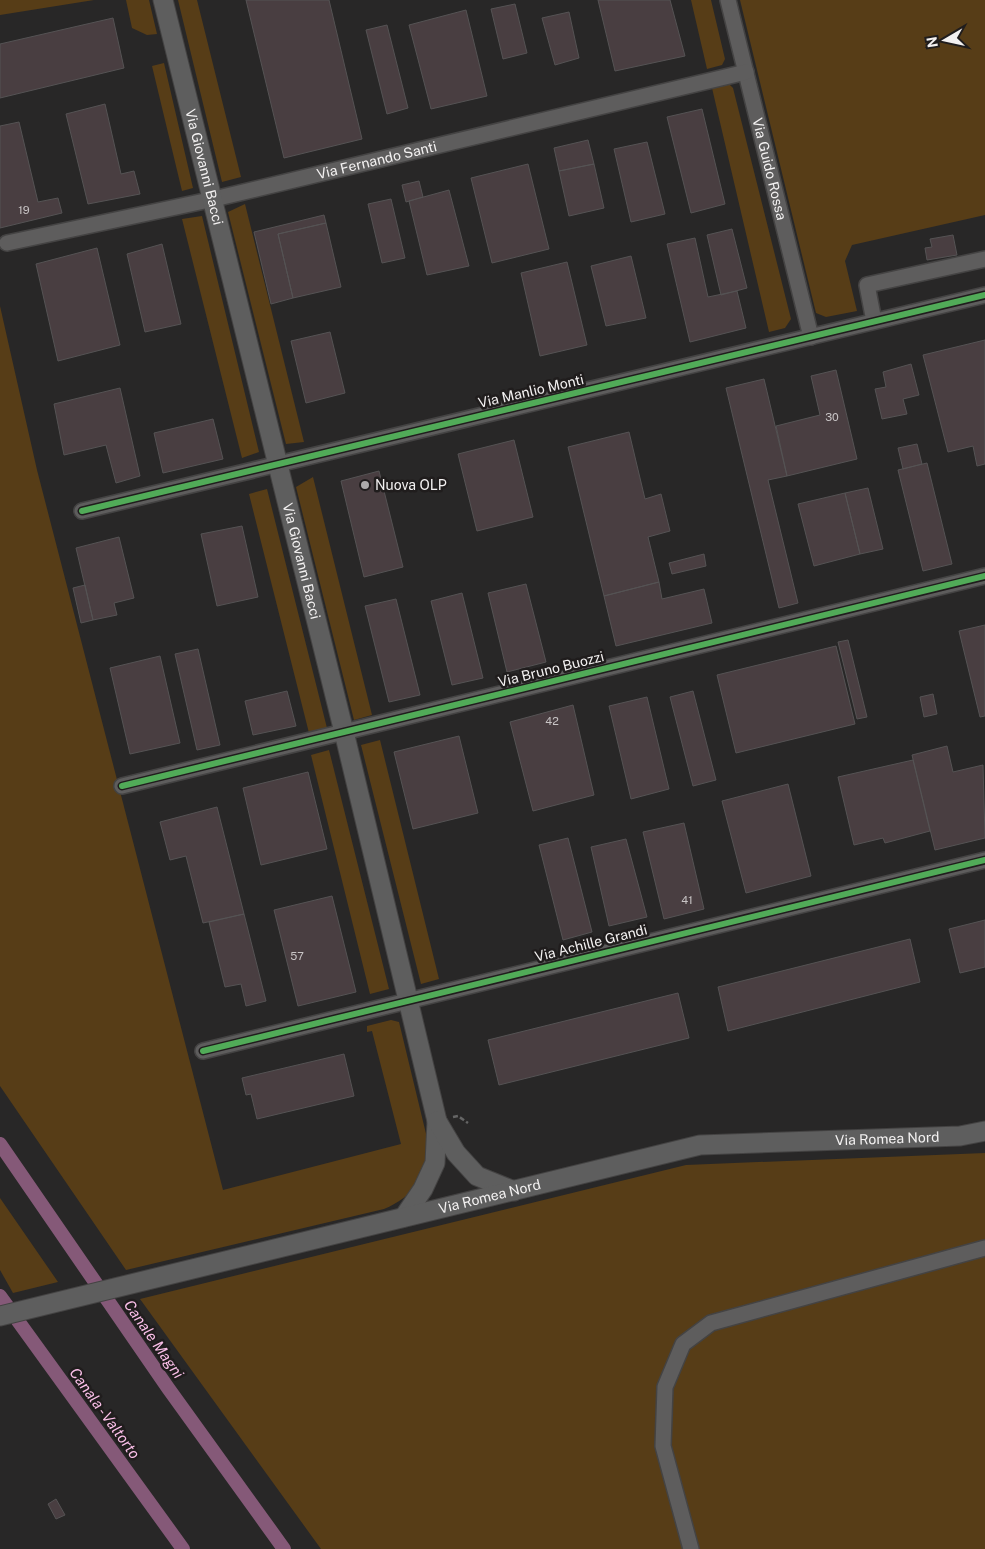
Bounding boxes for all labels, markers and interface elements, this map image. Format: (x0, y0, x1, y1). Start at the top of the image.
north arrow (920, 15, 970, 65)
text: N (923, 35, 941, 49)
street label: Via Giovanni Bacci (182, 107, 226, 227)
street label: Via Guido Rossa (749, 116, 790, 222)
street label: Via Fernando Santi (315, 138, 438, 182)
house number: 19 (18, 204, 30, 216)
street label: Via Manlio Monti (477, 371, 585, 411)
house number: 30 (825, 411, 839, 423)
place label: Nuova OLP (375, 477, 447, 493)
marker: Nuova OLP (359, 479, 371, 491)
street label: Via Giovanni Bacci (280, 501, 324, 621)
street label: Via Bruno Buozzi (496, 648, 606, 690)
house number: 42 (545, 715, 559, 727)
house number: 41 (681, 894, 693, 906)
street label: Via Achille Grandi (533, 921, 649, 965)
house number: 57 (290, 950, 304, 962)
street label: Via Romea Nord (835, 1129, 940, 1148)
street label: Via Romea Nord (437, 1176, 542, 1217)
water label: Canale Magni (121, 1297, 187, 1382)
water label: Canala - Valtorto (66, 1364, 144, 1462)

